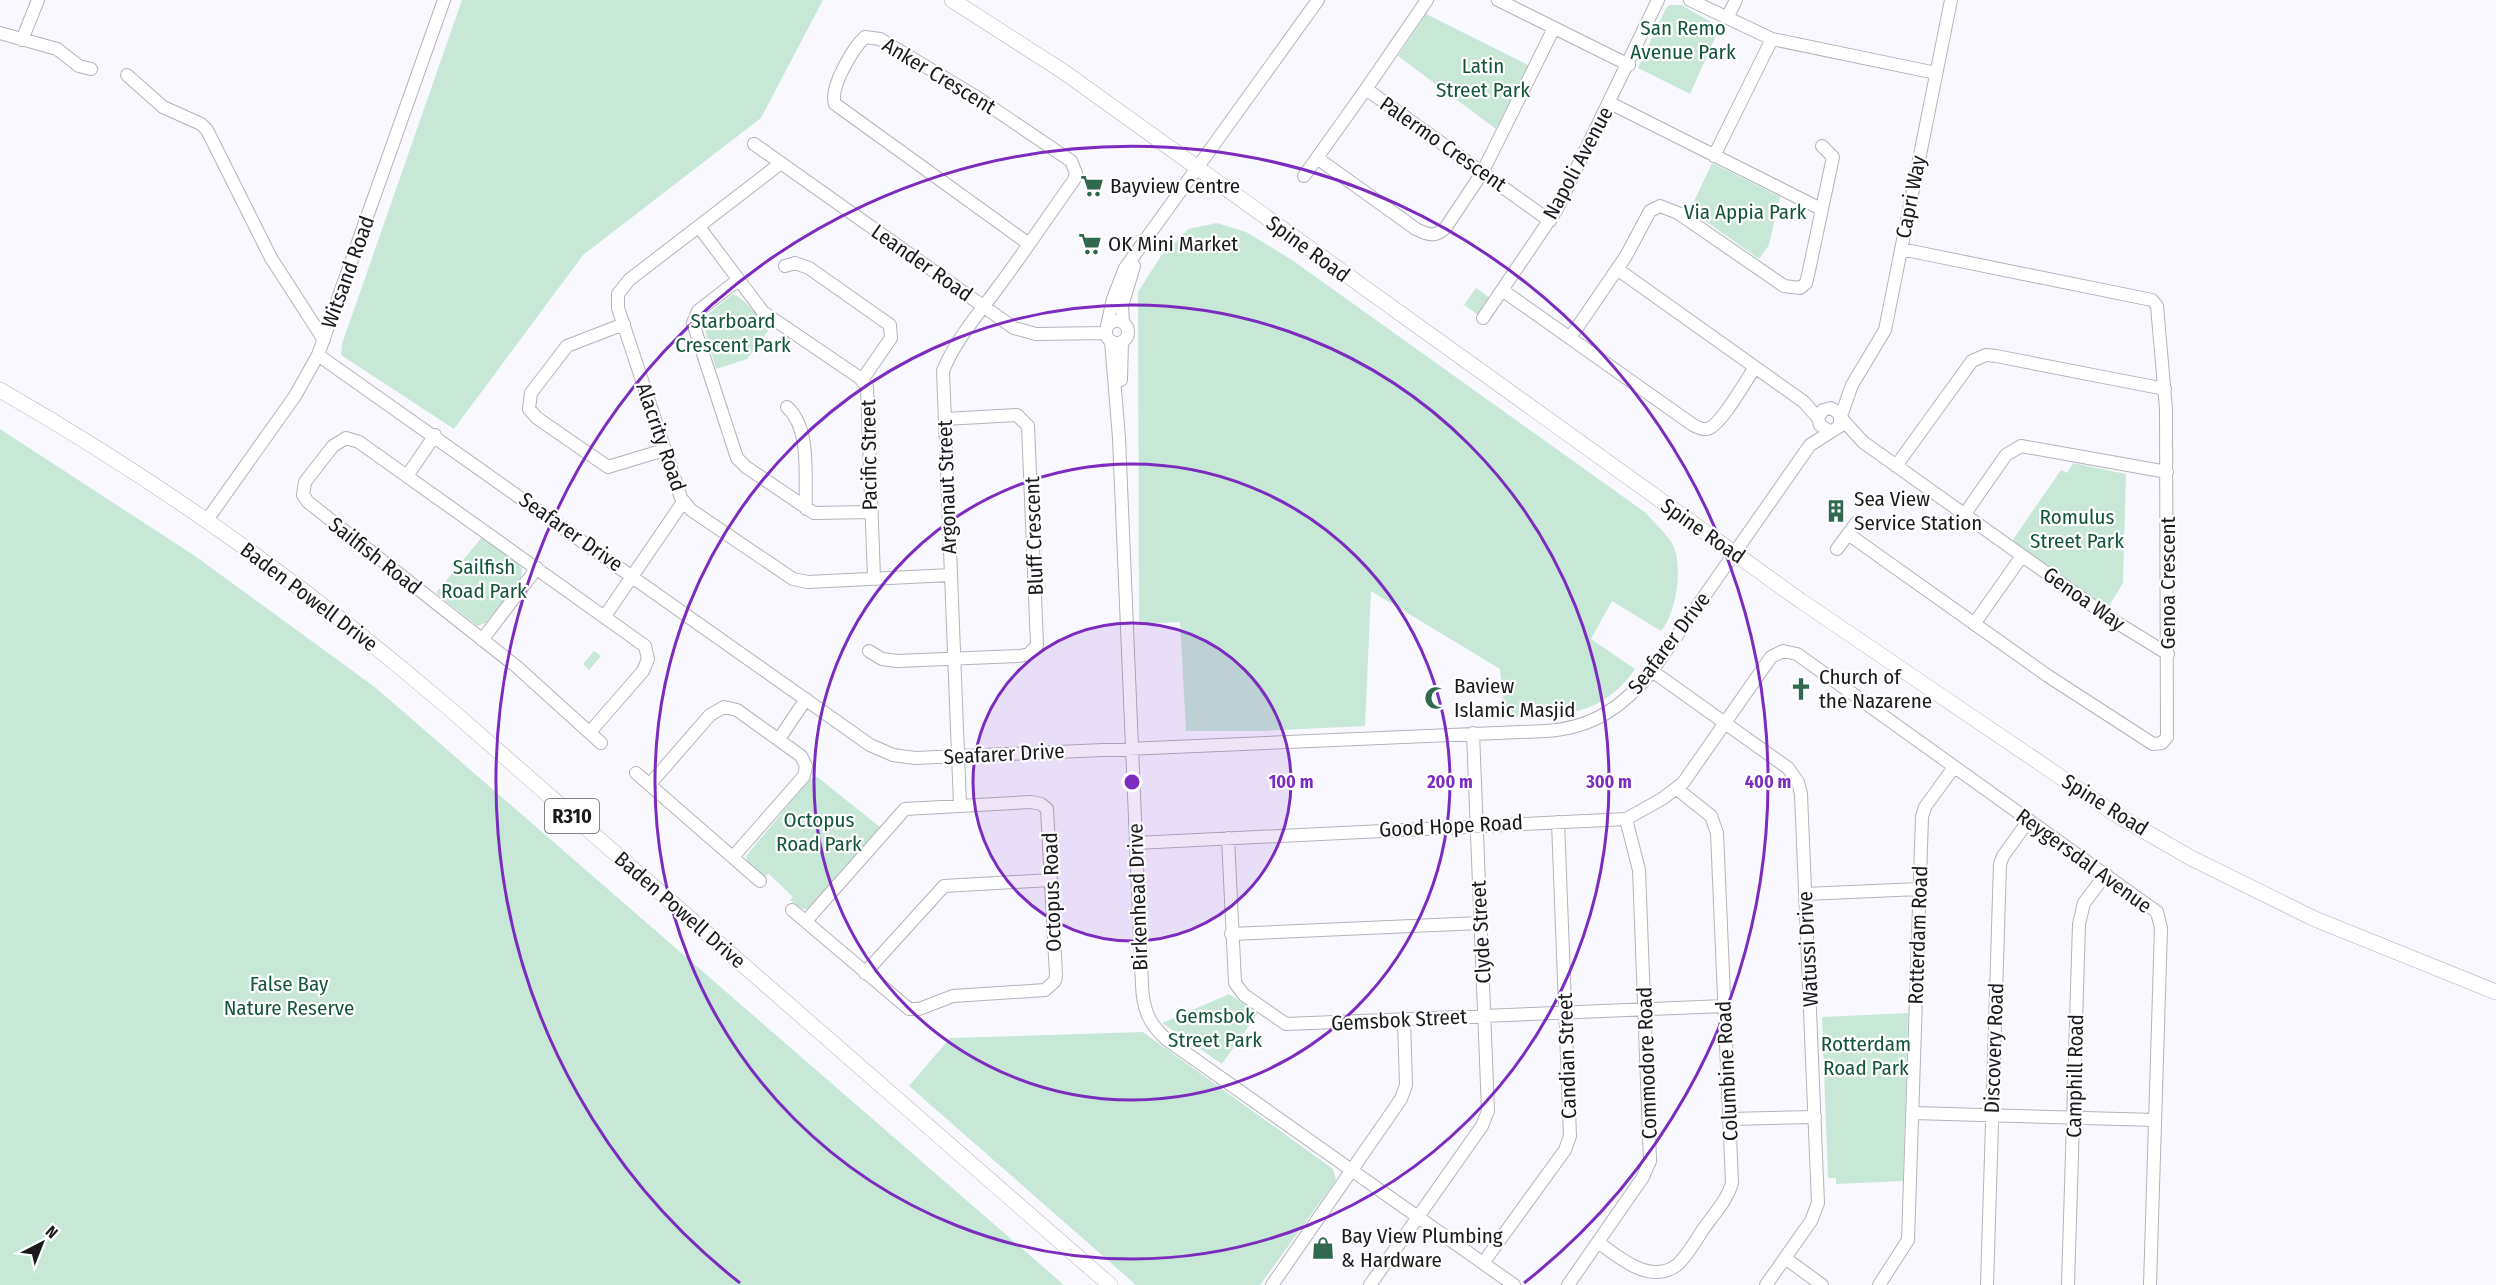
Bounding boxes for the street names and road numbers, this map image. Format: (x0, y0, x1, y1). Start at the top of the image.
street label: Anker Crescent (878, 32, 1001, 120)
street label: Palermo Crescent (1375, 91, 1511, 197)
street label: Napoli Avenue (1537, 102, 1619, 224)
street label: Capri Way (1890, 153, 1932, 241)
street label: Spine Road (1261, 210, 1355, 288)
street label: Witsand Road (316, 212, 380, 332)
street label: Leander Road (866, 219, 978, 307)
street label: Alacrity Road (630, 379, 692, 495)
street label: Pacific Street (855, 399, 883, 511)
street label: Argonaut Street (932, 419, 962, 555)
street label: Bluff Crescent (1019, 476, 1049, 596)
street label: Seafarer Drive (514, 487, 628, 577)
street label: Spine Road (1656, 493, 1750, 569)
street label: Sailfish Road (323, 512, 427, 600)
street label: Genoa Crescent (2155, 516, 2181, 649)
street label: Baden Powell Drive (235, 537, 383, 657)
street label: Genoa Way (2038, 561, 2130, 637)
street label: Seafarer Drive (1622, 587, 1716, 699)
street label: Seafarer Drive (943, 738, 1065, 770)
street label: Spine Road (2057, 768, 2153, 842)
road number: R310 (545, 799, 599, 833)
street label: Reygersdal Avenue (2011, 803, 2157, 919)
street label: Good Hope Road (1378, 809, 1524, 843)
street label: Birkenhead Drive (1122, 823, 1154, 971)
street label: Octopus Road (1037, 832, 1067, 952)
street label: Baden Powell Drive (609, 846, 751, 974)
street label: Rotterdam Road (1903, 865, 1933, 1005)
street label: Clyde Street (1465, 880, 1497, 984)
street label: Watussi Drive (1792, 891, 1824, 1007)
street label: Discovery Road (1979, 982, 2009, 1114)
street label: Commodore Road (1631, 986, 1663, 1140)
street label: Candian Street (1552, 992, 1582, 1120)
street label: Columbine Road (1710, 1000, 1744, 1142)
street label: Gemsbok Street (1330, 1003, 1468, 1037)
street label: Camphill Road (2061, 1014, 2089, 1138)

